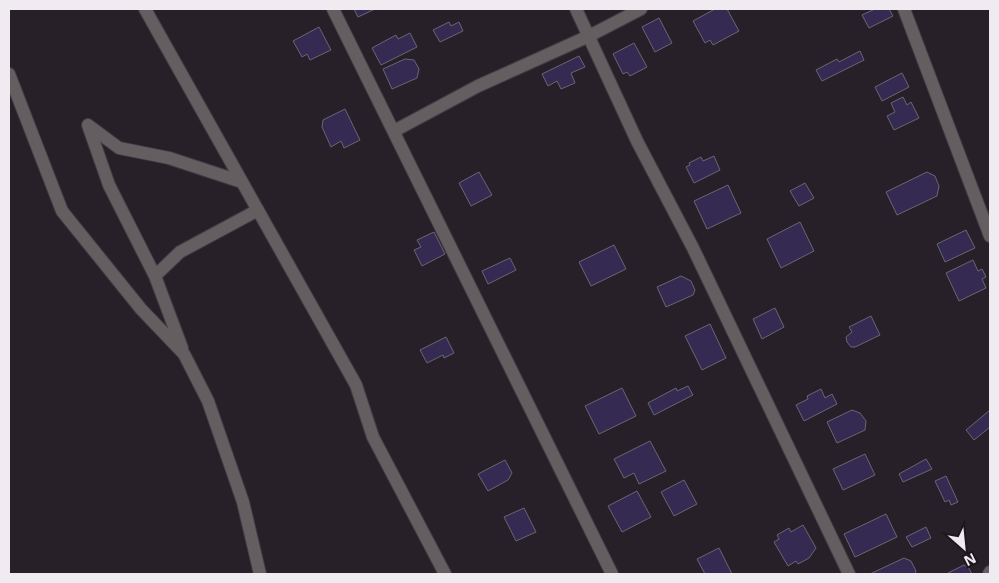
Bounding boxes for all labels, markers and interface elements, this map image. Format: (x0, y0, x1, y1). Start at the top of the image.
north arrow (939, 523, 989, 573)
text: N (961, 549, 980, 571)

